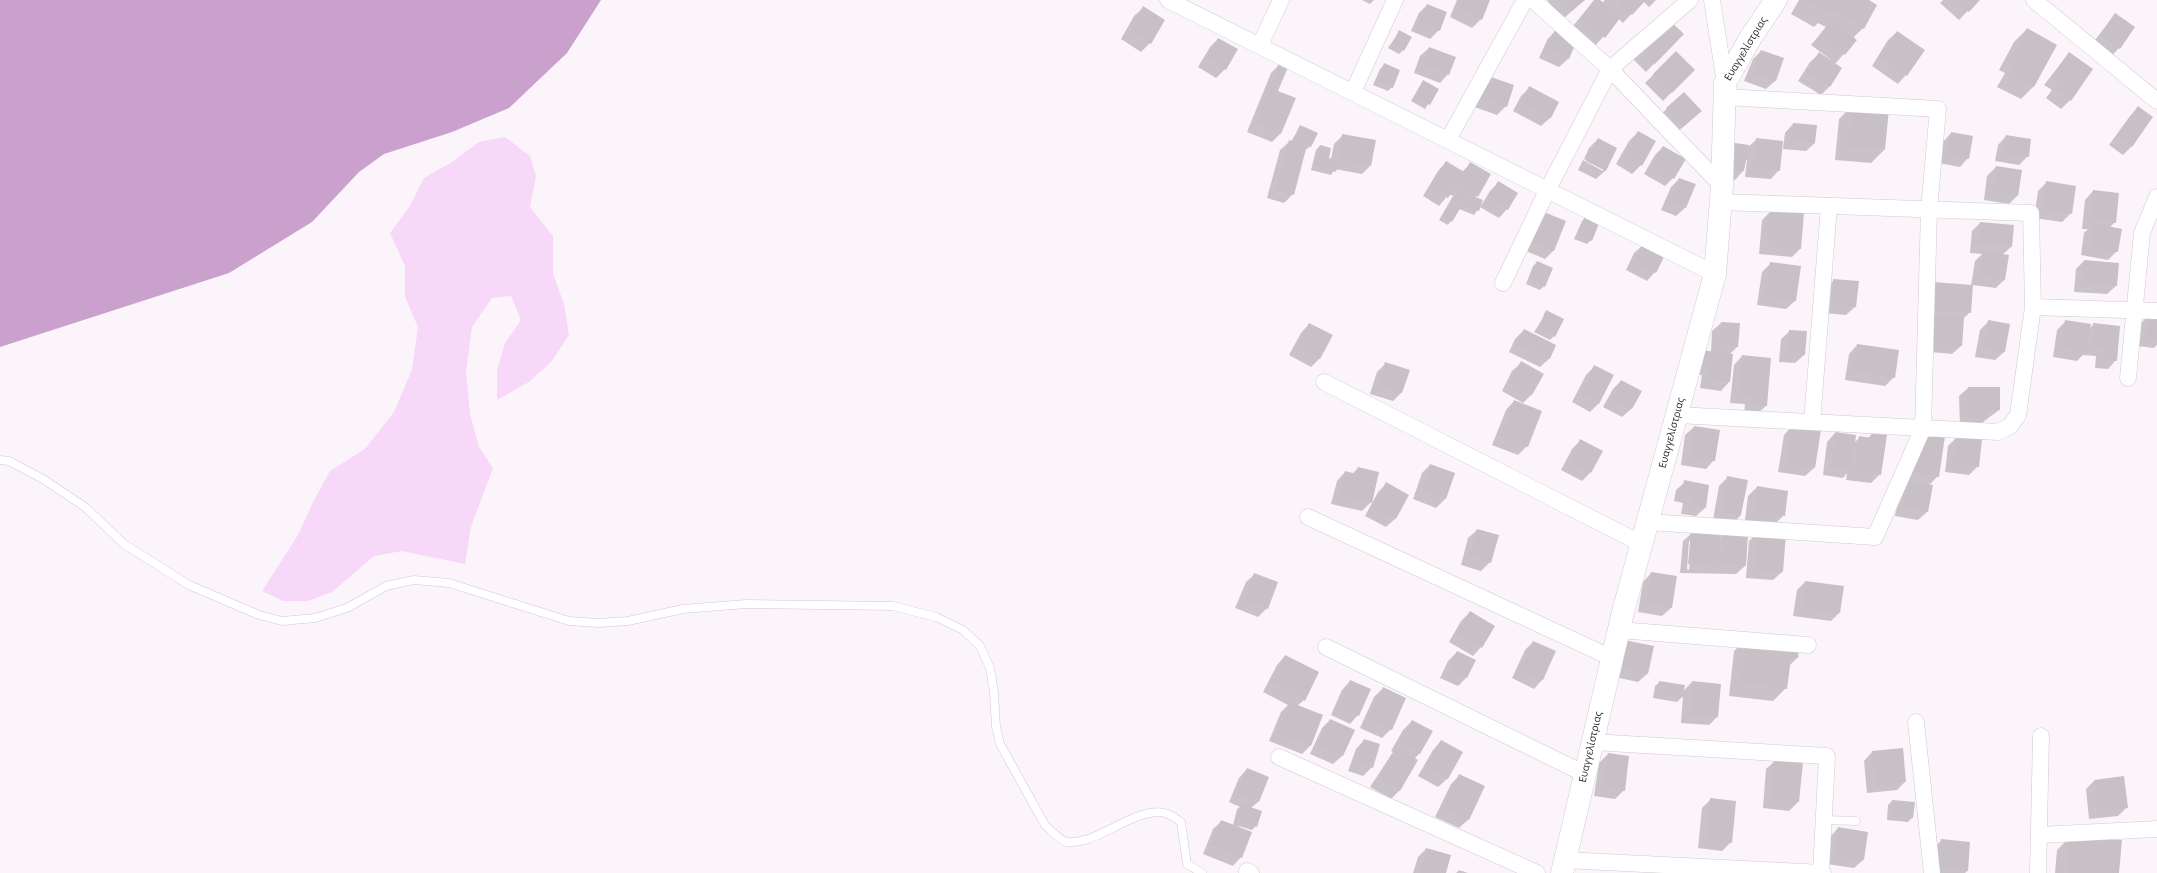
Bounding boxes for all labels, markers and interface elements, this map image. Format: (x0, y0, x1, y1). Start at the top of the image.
street label: Ευαγγελίστριας (1722, 15, 1770, 83)
street label: Ευαγγελίστριας (1657, 396, 1687, 470)
street label: Ευαγγελίστριας (1577, 710, 1605, 784)

